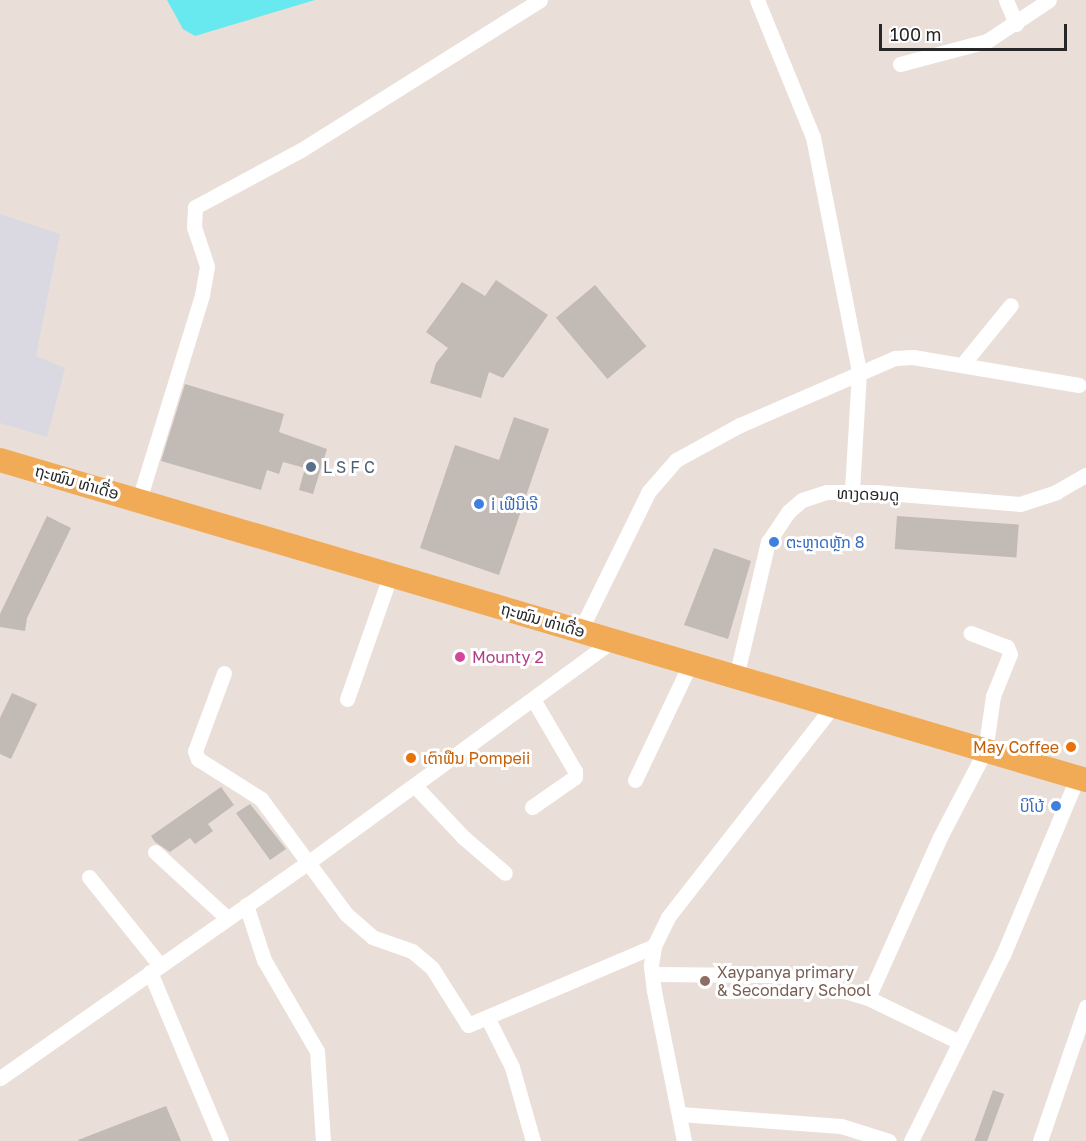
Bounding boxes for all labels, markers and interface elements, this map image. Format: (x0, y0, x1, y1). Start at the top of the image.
scale bar (882, 12, 1070, 50)
text: 100 m (890, 23, 941, 45)
place label: L S F C (323, 457, 375, 477)
marker: L S F C (304, 460, 318, 474)
street label: ຖະໝົນ ທ່າເດື່ອ (33, 461, 121, 503)
street label: ທາງດອນດູ (836, 483, 900, 505)
place label: i ເຟີນີເຈີ (491, 494, 538, 514)
marker: i ເຟີນີເຈີ (472, 497, 486, 511)
place label: ຕະຫຼາດຫຼັກ 8 (786, 532, 864, 552)
marker: ຕະຫຼາດຫຼັກ 8 (767, 535, 781, 549)
street label: ຖະໝົນ ທ່າເດື່ອ (499, 599, 587, 641)
place label: Mounty 2 (472, 647, 544, 667)
marker: Mounty 2 (453, 650, 467, 664)
place label: May Coffee (973, 737, 1059, 757)
marker: May Coffee (1064, 740, 1078, 754)
place label: ເຕົາຟືນ Pompeii (423, 748, 530, 768)
marker: ເຕົາຟືນ Pompeii (404, 751, 418, 765)
place label: ບິໂບ້ (1020, 796, 1044, 816)
marker: ບິໂບ້ (1049, 799, 1063, 813)
place label: Xaypanya primary & Secondary School (717, 962, 871, 1000)
marker: Xaypanya primary & Secondary School (698, 974, 712, 988)

